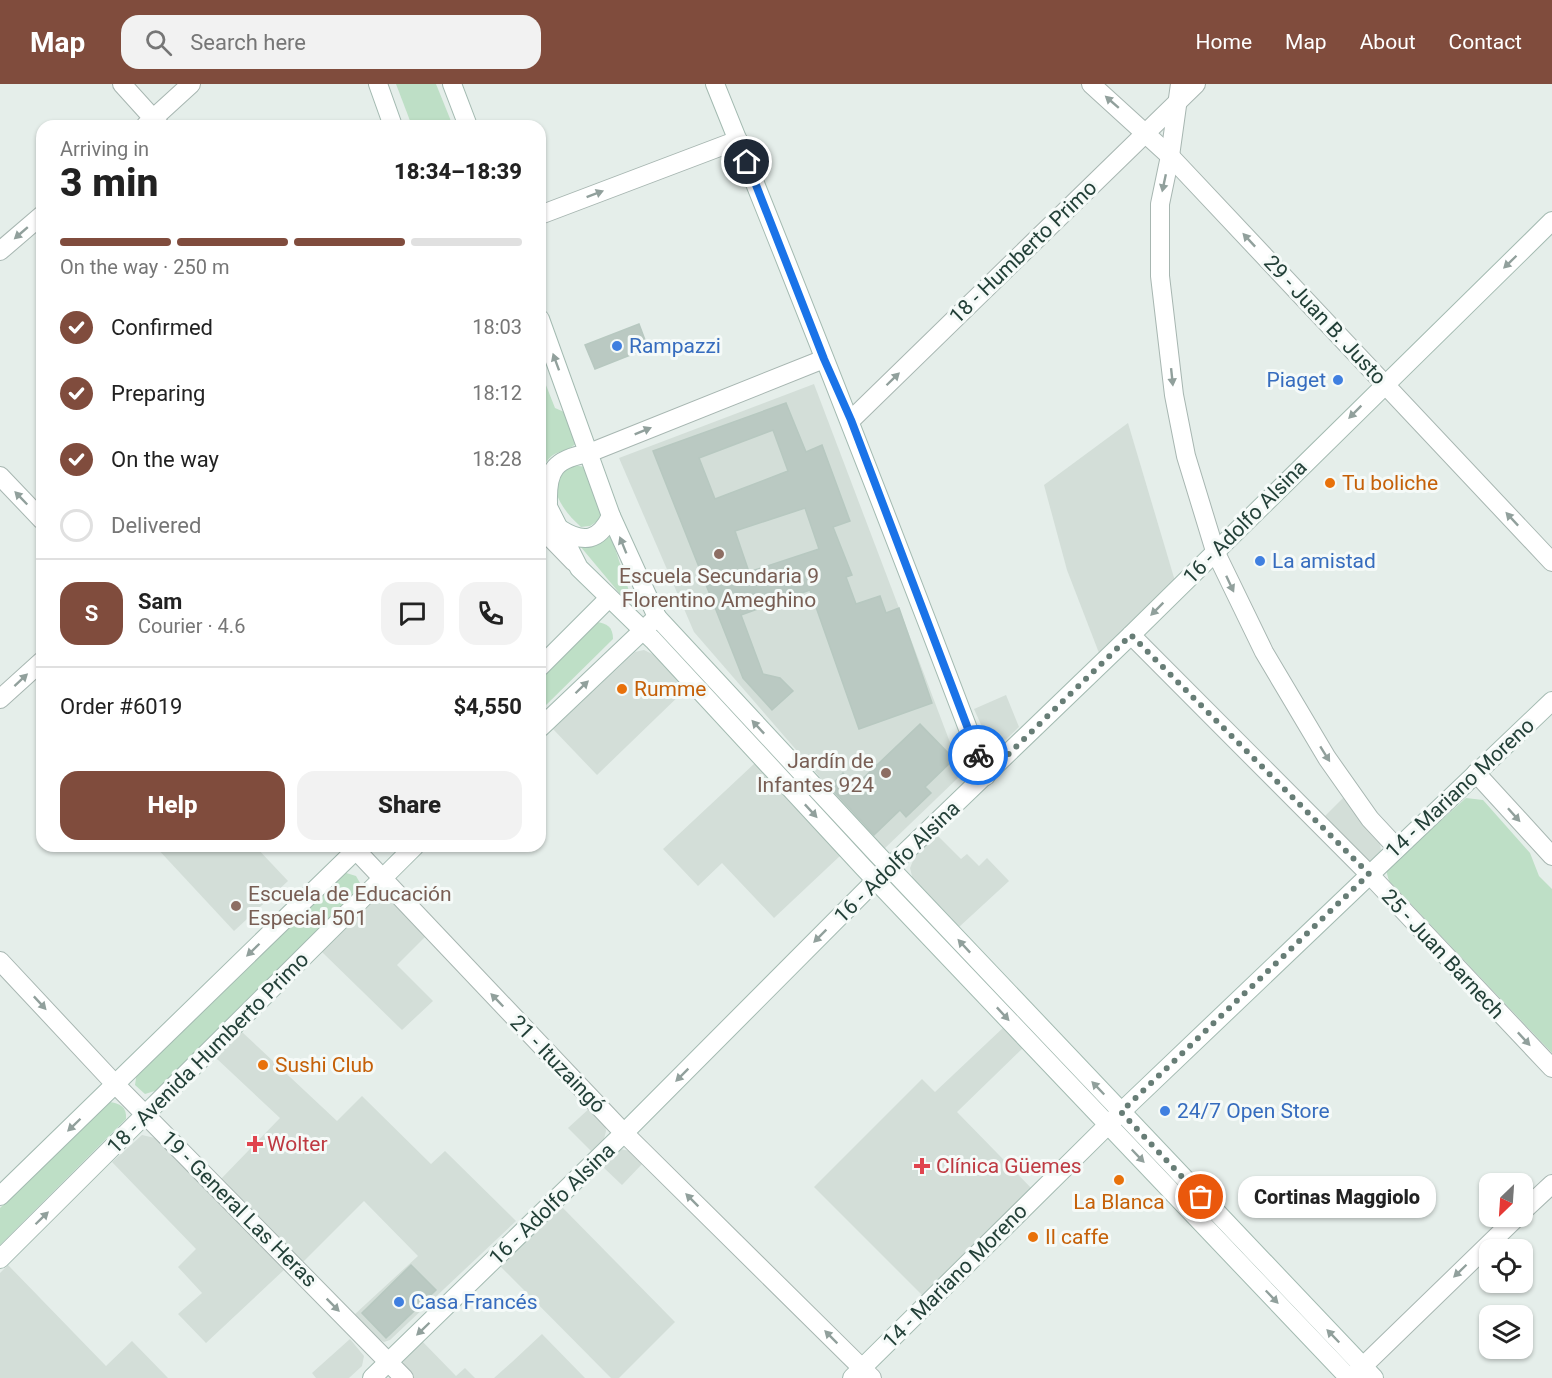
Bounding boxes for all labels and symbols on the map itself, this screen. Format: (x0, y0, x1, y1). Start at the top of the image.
one-way arrow (1104, 95, 1119, 108)
pin (721, 136, 772, 187)
one-way arrow (1159, 174, 1168, 193)
street label: 18 - Humberto Primo (945, 176, 1102, 328)
one-way arrow (586, 189, 604, 198)
one-way arrow (14, 226, 29, 239)
one-way arrow (1242, 232, 1256, 247)
street label: 29 - Juan B. Justo (1259, 250, 1391, 390)
one-way arrow (1503, 254, 1517, 268)
place label: Rampazzi (629, 334, 721, 358)
marker: Rampazzi (610, 339, 624, 353)
one-way arrow (550, 352, 560, 370)
one-way arrow (1167, 368, 1177, 387)
place label: Piaget (1266, 368, 1326, 392)
one-way arrow (885, 373, 899, 387)
marker: Piaget (1331, 373, 1345, 387)
one-way arrow (1349, 405, 1363, 419)
one-way arrow (634, 426, 652, 436)
street label: 16 - Adolfo Alsina (1178, 455, 1312, 589)
place label: Tu boliche (1342, 471, 1438, 495)
marker: Tu boliche (1323, 476, 1337, 490)
one-way arrow (14, 491, 28, 506)
one-way arrow (1505, 512, 1519, 527)
one-way arrow (617, 535, 627, 553)
marker: Escuela Secundaria 9 Florentino Ameghino (712, 547, 726, 561)
place label: La amistad (1272, 549, 1376, 573)
marker: La amistad (1253, 554, 1267, 568)
place label: Escuela Secundaria 9 Florentino Ameghino (619, 564, 819, 612)
one-way arrow (1226, 575, 1236, 593)
one-way arrow (1150, 602, 1165, 616)
one-way arrow (13, 674, 28, 687)
place label: Rumme (634, 677, 707, 701)
one-way arrow (575, 681, 589, 695)
marker: Rumme (615, 682, 629, 696)
street label: 14 - Mariano Moreno (1381, 713, 1539, 863)
one-way arrow (752, 721, 766, 735)
courier (948, 725, 1008, 785)
one-way arrow (1320, 746, 1331, 762)
place label: Jardín de Infantes 924 (757, 749, 874, 797)
marker: Jardín de Infantes 924 (879, 766, 893, 780)
street label: 16 - Adolfo Alsina (829, 796, 965, 928)
one-way arrow (804, 804, 818, 818)
one-way arrow (1507, 807, 1521, 822)
place label: Escuela de Educación Especial 501 (248, 882, 452, 930)
street label: 25 - Juan Barnech (1377, 884, 1509, 1024)
marker: Escuela de Educación Especial 501 (229, 899, 243, 913)
one-way arrow (814, 929, 828, 943)
one-way arrow (957, 940, 971, 954)
one-way arrow (247, 942, 261, 956)
street label: 18 - Avenida Humberto Primo (102, 947, 314, 1159)
one-way arrow (491, 993, 505, 1007)
one-way arrow (33, 996, 47, 1011)
one-way arrow (996, 1007, 1010, 1021)
street label: 21 - Ituzaingó (505, 1010, 611, 1118)
one-way arrow (1517, 1031, 1530, 1046)
place label: Sushi Club (275, 1053, 374, 1077)
marker: Sushi Club (256, 1058, 270, 1072)
one-way arrow (676, 1067, 690, 1081)
one-way arrow (1091, 1080, 1105, 1095)
place label: 24/7 Open Store (1177, 1099, 1330, 1123)
marker: 24/7 Open Store (1158, 1104, 1172, 1118)
one-way arrow (67, 1117, 81, 1131)
street label: 19 - General Las Heras (156, 1126, 322, 1292)
place label: Wolter (267, 1132, 328, 1156)
marker: Wolter (248, 1137, 262, 1151)
street label: 16 - Adolfo Alsina (484, 1138, 620, 1270)
one-way arrow (1130, 1148, 1144, 1162)
place label: Clínica Güemes (936, 1154, 1082, 1178)
marker: Clínica Güemes (913, 1157, 931, 1175)
pin (1175, 1171, 1226, 1222)
marker: La Blanca (1112, 1173, 1126, 1187)
north arrow (1479, 1173, 1533, 1227)
callout: Cortinas Maggiolo (1237, 1176, 1435, 1218)
place label: La Blanca (1073, 1190, 1165, 1214)
one-way arrow (684, 1193, 699, 1207)
street label: 14 - Mariano Moreno (878, 1199, 1032, 1353)
one-way arrow (34, 1212, 48, 1226)
place label: Il caffe (1045, 1225, 1109, 1249)
marker: Il caffe (1026, 1230, 1040, 1244)
one-way arrow (1454, 1264, 1468, 1278)
place label: Casa Francés (411, 1290, 538, 1314)
one-way arrow (1265, 1290, 1279, 1305)
marker: Casa Francés (392, 1295, 406, 1309)
one-way arrow (326, 1298, 340, 1313)
one-way arrow (417, 1321, 431, 1335)
one-way arrow (1327, 1329, 1341, 1343)
one-way arrow (823, 1330, 838, 1344)

